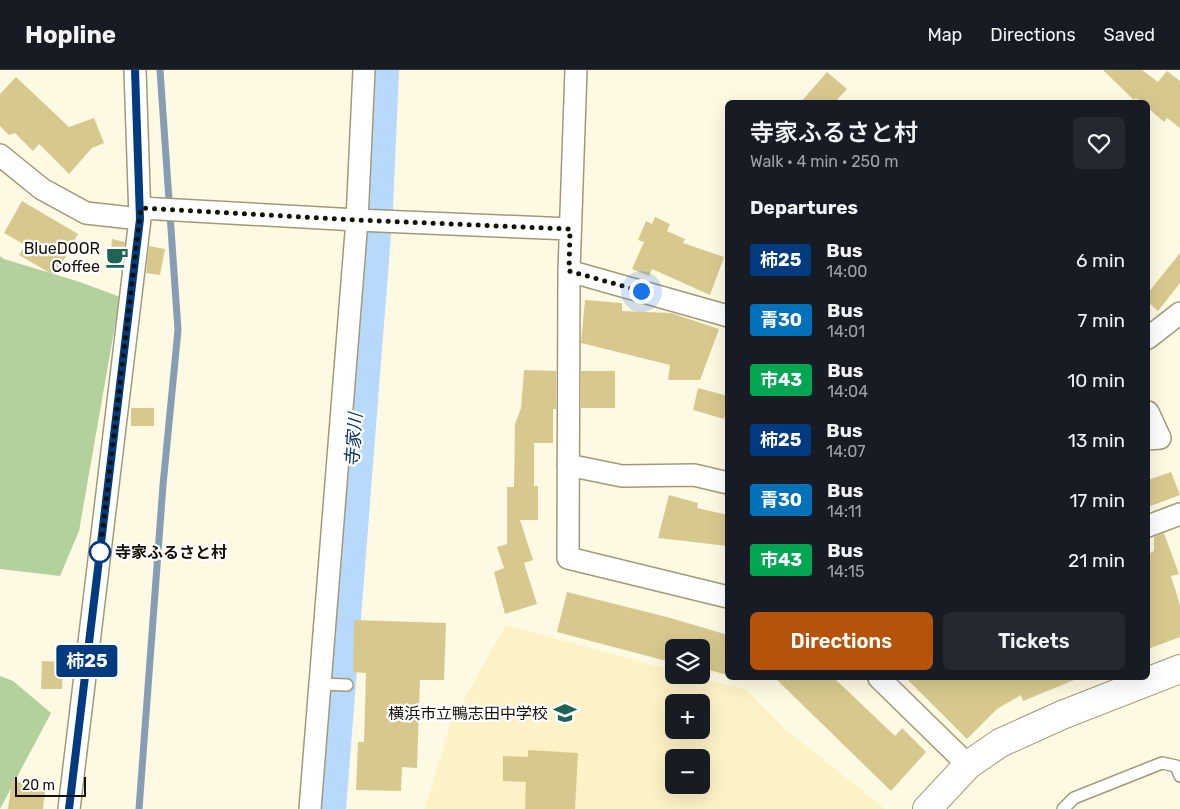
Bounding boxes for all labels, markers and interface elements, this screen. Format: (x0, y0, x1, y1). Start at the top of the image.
text: Hopline (25, 21, 116, 49)
text: Map (927, 24, 962, 46)
text: Directions (990, 24, 1076, 46)
text: Saved (1104, 24, 1155, 46)
button: heart (1073, 117, 1125, 169)
text: 寺家ふるさと村 (750, 119, 918, 147)
text: Walk · 4 min · 250 m (750, 152, 898, 171)
text: Departures (750, 196, 858, 219)
place label: BlueDOOR Coffee (24, 239, 100, 276)
text: Bus (826, 239, 862, 262)
cafe icon: BlueDOOR Coffee (104, 244, 130, 270)
text: 柿25 (760, 249, 801, 271)
text: 6 min (1076, 249, 1125, 272)
text: 14:00 (826, 262, 868, 281)
your location (629, 279, 654, 304)
text: Bus (827, 299, 863, 322)
text: 青30 (760, 309, 802, 331)
text: 7 min (1078, 309, 1125, 332)
text: 14:01 (827, 322, 865, 341)
text: Bus (827, 359, 863, 382)
text: 市43 (760, 369, 802, 391)
text: 10 min (1067, 369, 1125, 392)
text: 14:04 (827, 382, 868, 401)
water label: 寺家川 (341, 410, 367, 468)
text: Bus (826, 419, 862, 442)
text: 柿25 (760, 429, 801, 451)
text: 13 min (1068, 429, 1125, 452)
text: 14:07 (826, 442, 866, 461)
text: Bus (827, 479, 863, 502)
text: 青30 (760, 489, 802, 511)
text: 17 min (1069, 489, 1125, 512)
text: 14:11 (827, 502, 862, 521)
text: Bus (827, 539, 863, 562)
marker: 寺家ふるさと村 (89, 541, 111, 563)
place label: 寺家ふるさと村 (115, 543, 227, 562)
text: 市43 (760, 549, 802, 571)
text: 21 min (1068, 549, 1125, 572)
text: 14:15 (827, 562, 864, 581)
button: Directions (750, 612, 933, 670)
button: Tickets (943, 612, 1125, 670)
map controls (665, 639, 710, 794)
button: layers (665, 639, 710, 684)
line badge: 柿25 (58, 645, 116, 677)
text: 柿25 (66, 650, 108, 672)
button: + (665, 694, 710, 739)
school or university icon: 横浜市立鴨志田中学校 (552, 700, 578, 726)
place label: 横浜市立鴨志田中学校 (388, 704, 548, 723)
button: − (665, 749, 710, 794)
scale bar (15, 774, 86, 797)
text: 20 m (22, 777, 55, 794)

